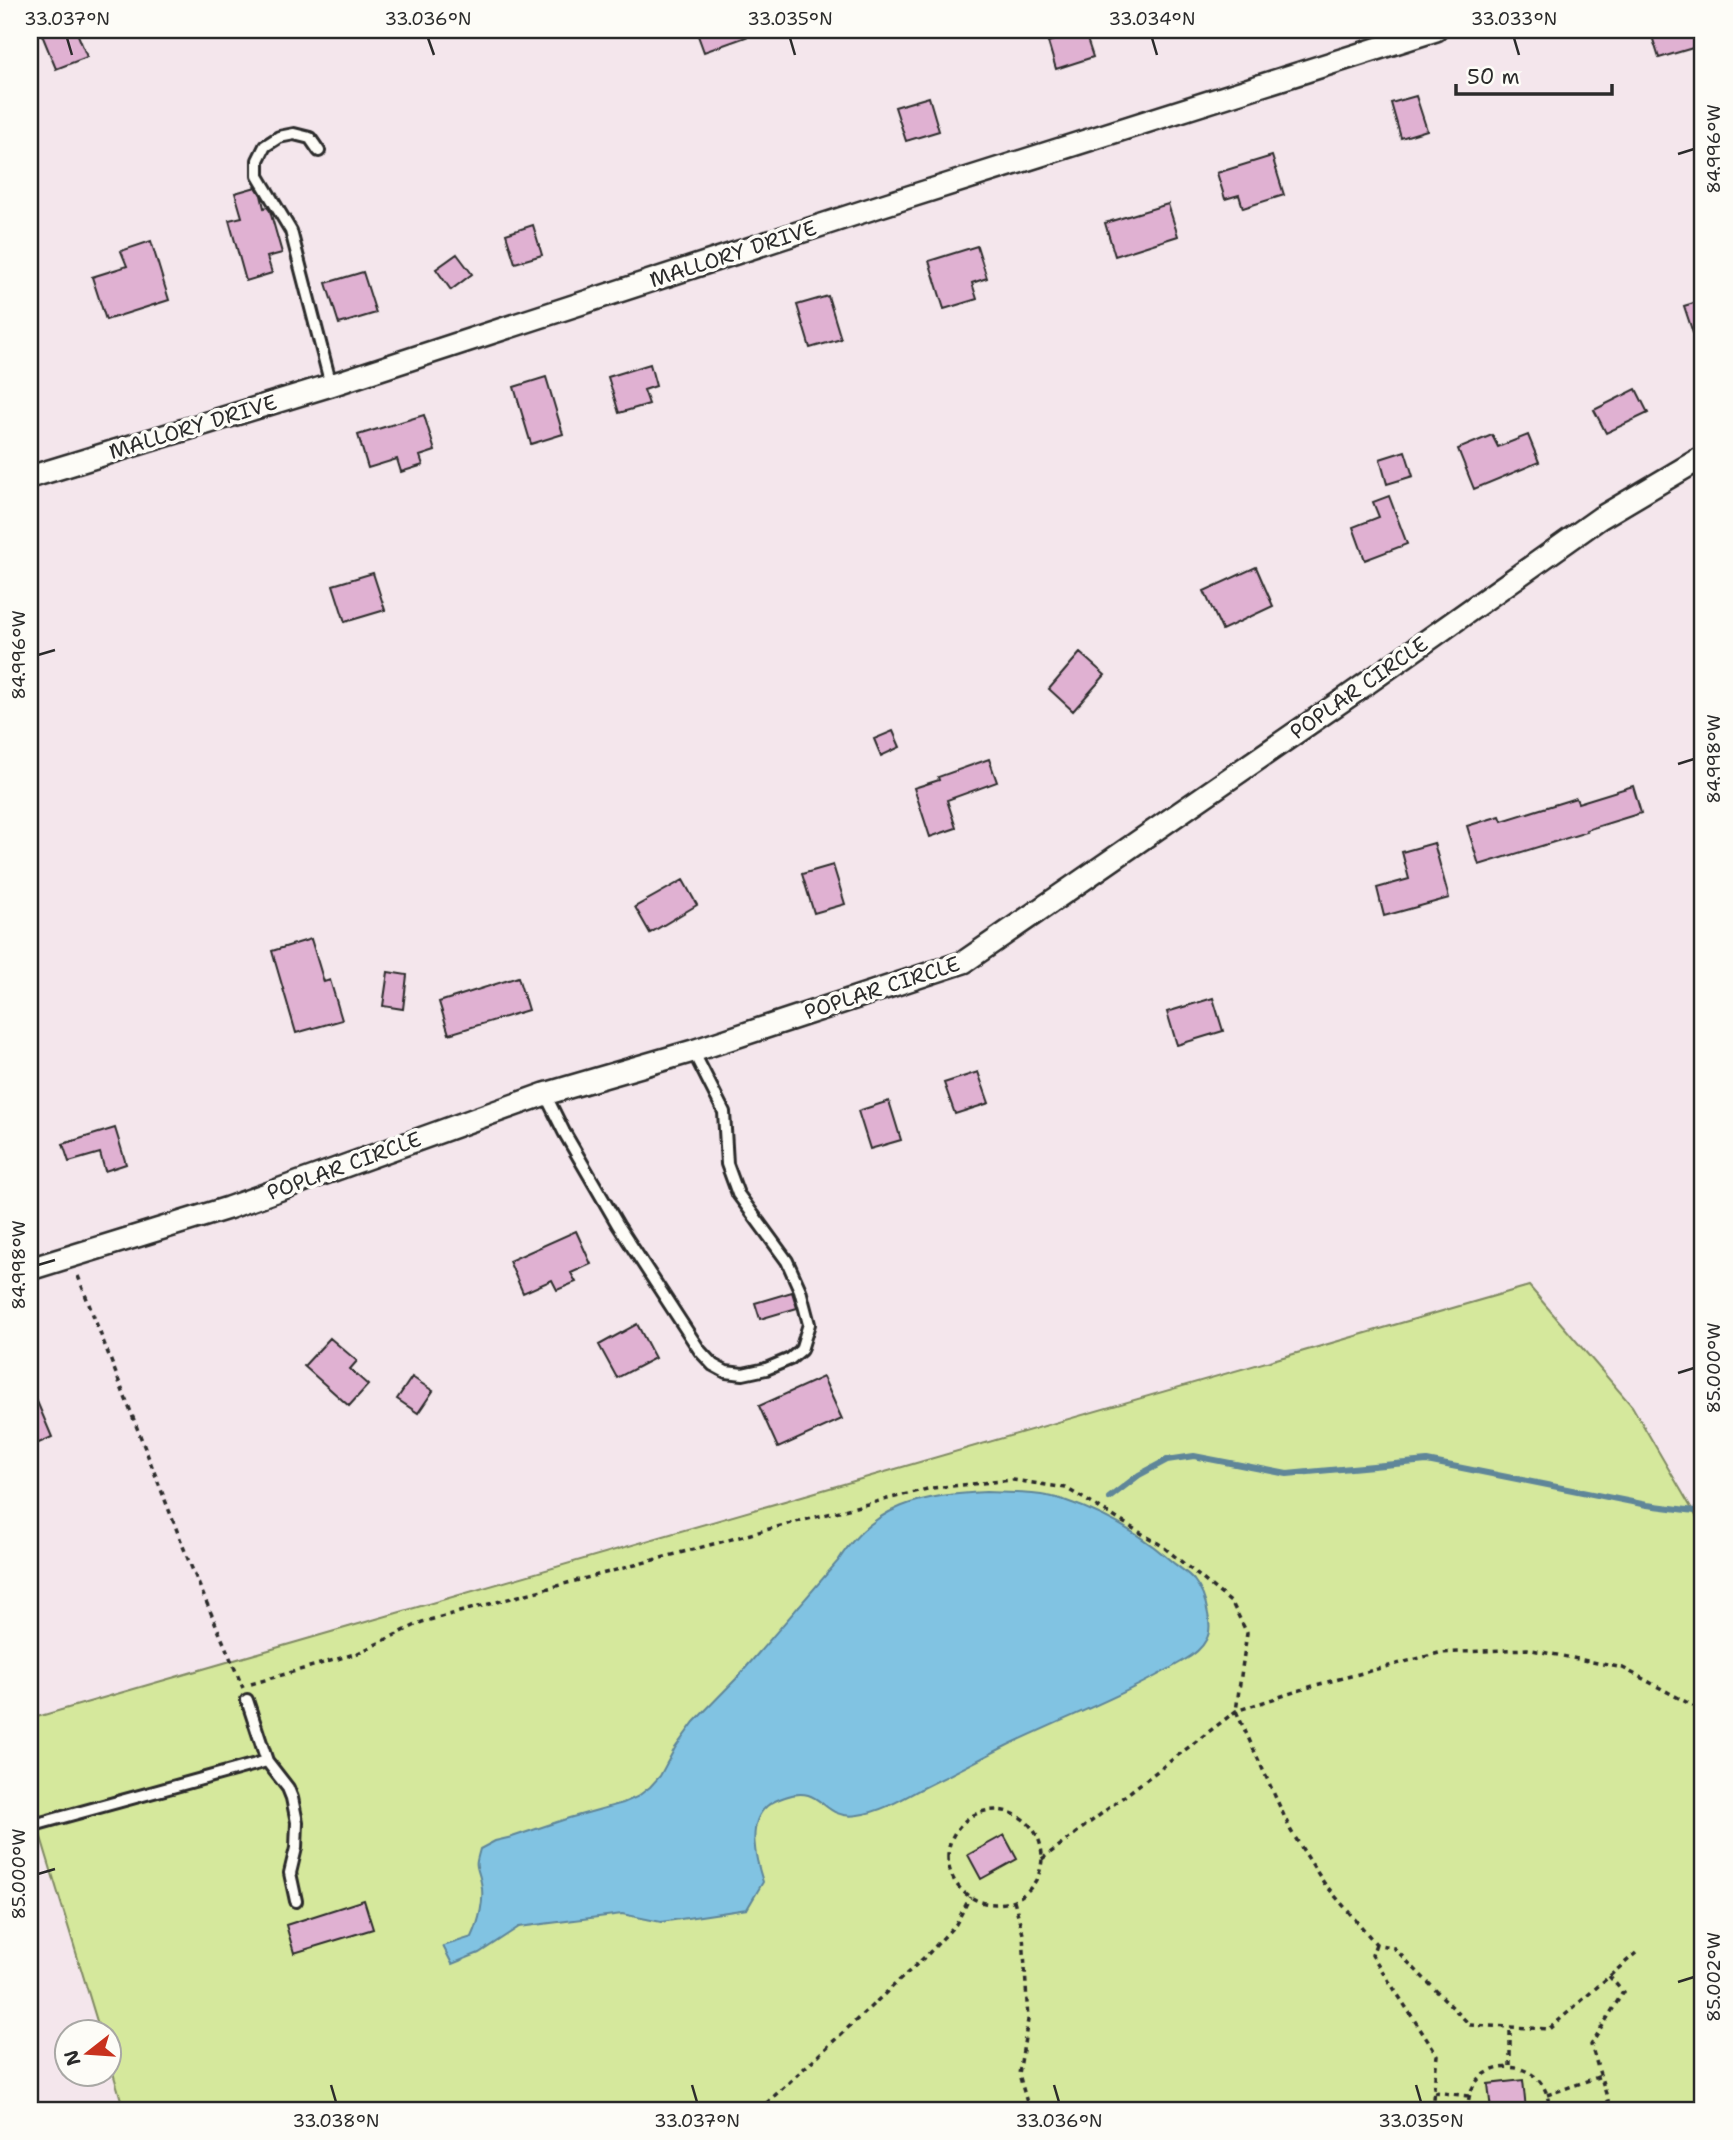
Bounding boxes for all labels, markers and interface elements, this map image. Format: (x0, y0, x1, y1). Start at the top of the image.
text: 33.037°N (24, 7, 110, 31)
text: 33.036°N (384, 7, 472, 31)
text: 33.035°N (747, 7, 833, 31)
text: 33.034°N (1109, 7, 1196, 31)
text: 33.033°N (1471, 7, 1557, 31)
scale bar (1456, 52, 1612, 96)
text: 50 m (1467, 63, 1520, 91)
text: 84.996°W (1702, 104, 1726, 194)
street label: MALLORY DRIVE (646, 214, 820, 294)
street label: MALLORY DRIVE (106, 388, 280, 466)
text: 84.996°W (7, 610, 31, 700)
street label: POPLAR CIRCLE (1284, 630, 1434, 746)
text: 84.998°W (1702, 714, 1726, 804)
street label: POPLAR CIRCLE (800, 950, 964, 1026)
street label: POPLAR CIRCLE (263, 1125, 425, 1207)
text: 84.998°W (7, 1220, 31, 1310)
text: 85.000°W (1702, 1323, 1726, 1413)
text: 85.000°W (7, 1829, 31, 1919)
text: 85.002°W (1702, 1932, 1726, 2022)
north arrow (52, 2018, 122, 2088)
text: N (58, 2047, 86, 2069)
text: 33.038°N (292, 2109, 380, 2133)
text: 33.037°N (654, 2109, 740, 2133)
text: 33.036°N (1015, 2109, 1103, 2133)
text: 33.035°N (1378, 2109, 1464, 2133)

